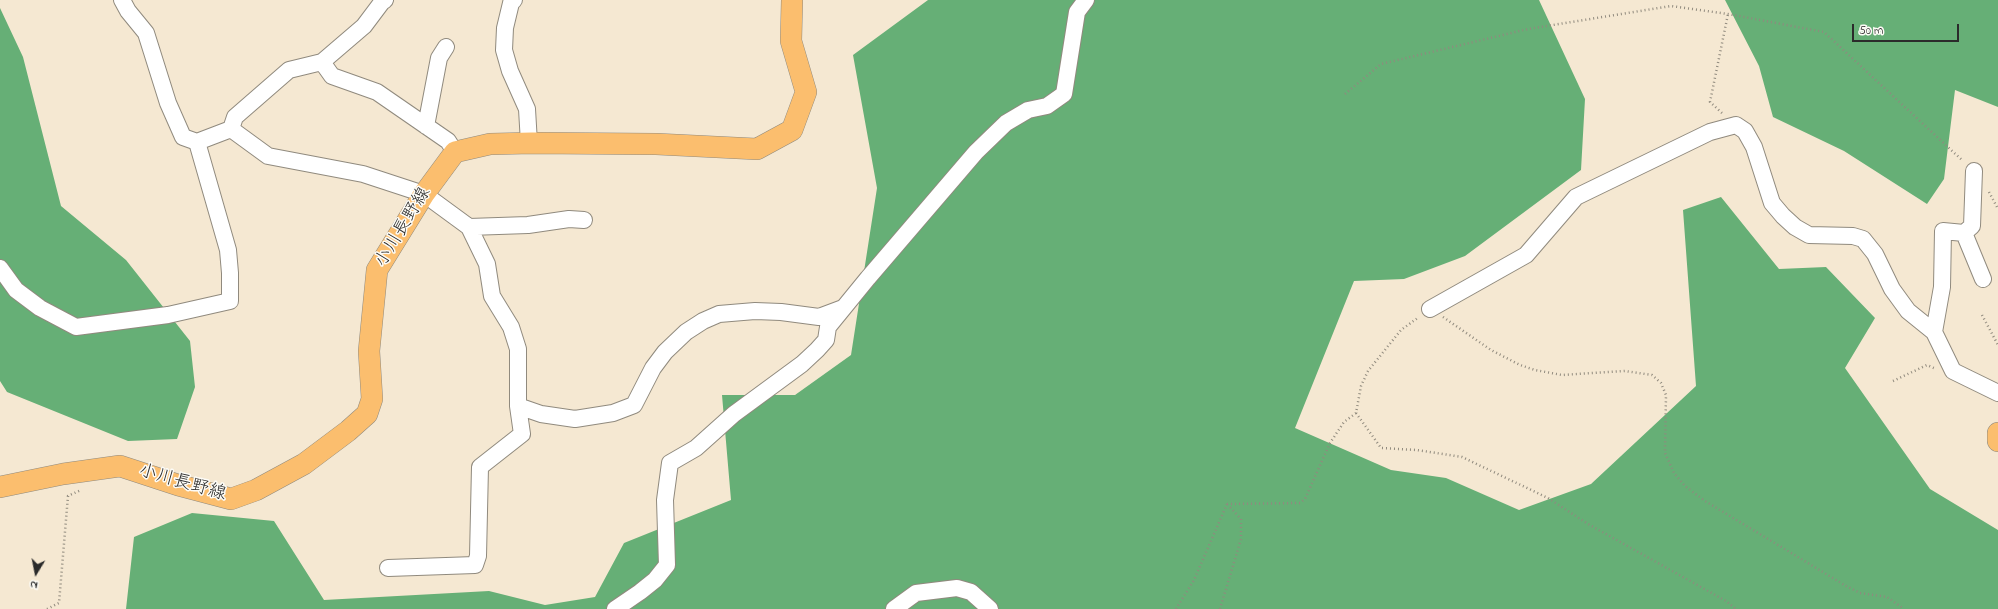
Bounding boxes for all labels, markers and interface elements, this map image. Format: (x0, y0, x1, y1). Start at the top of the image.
scale bar (1854, 16, 1961, 42)
text: 50 m (1859, 22, 1883, 40)
street label: 小川長野線 (372, 184, 436, 272)
street label: 小川長野線 (136, 461, 228, 507)
north arrow (16, 553, 56, 593)
text: N (29, 576, 39, 593)

